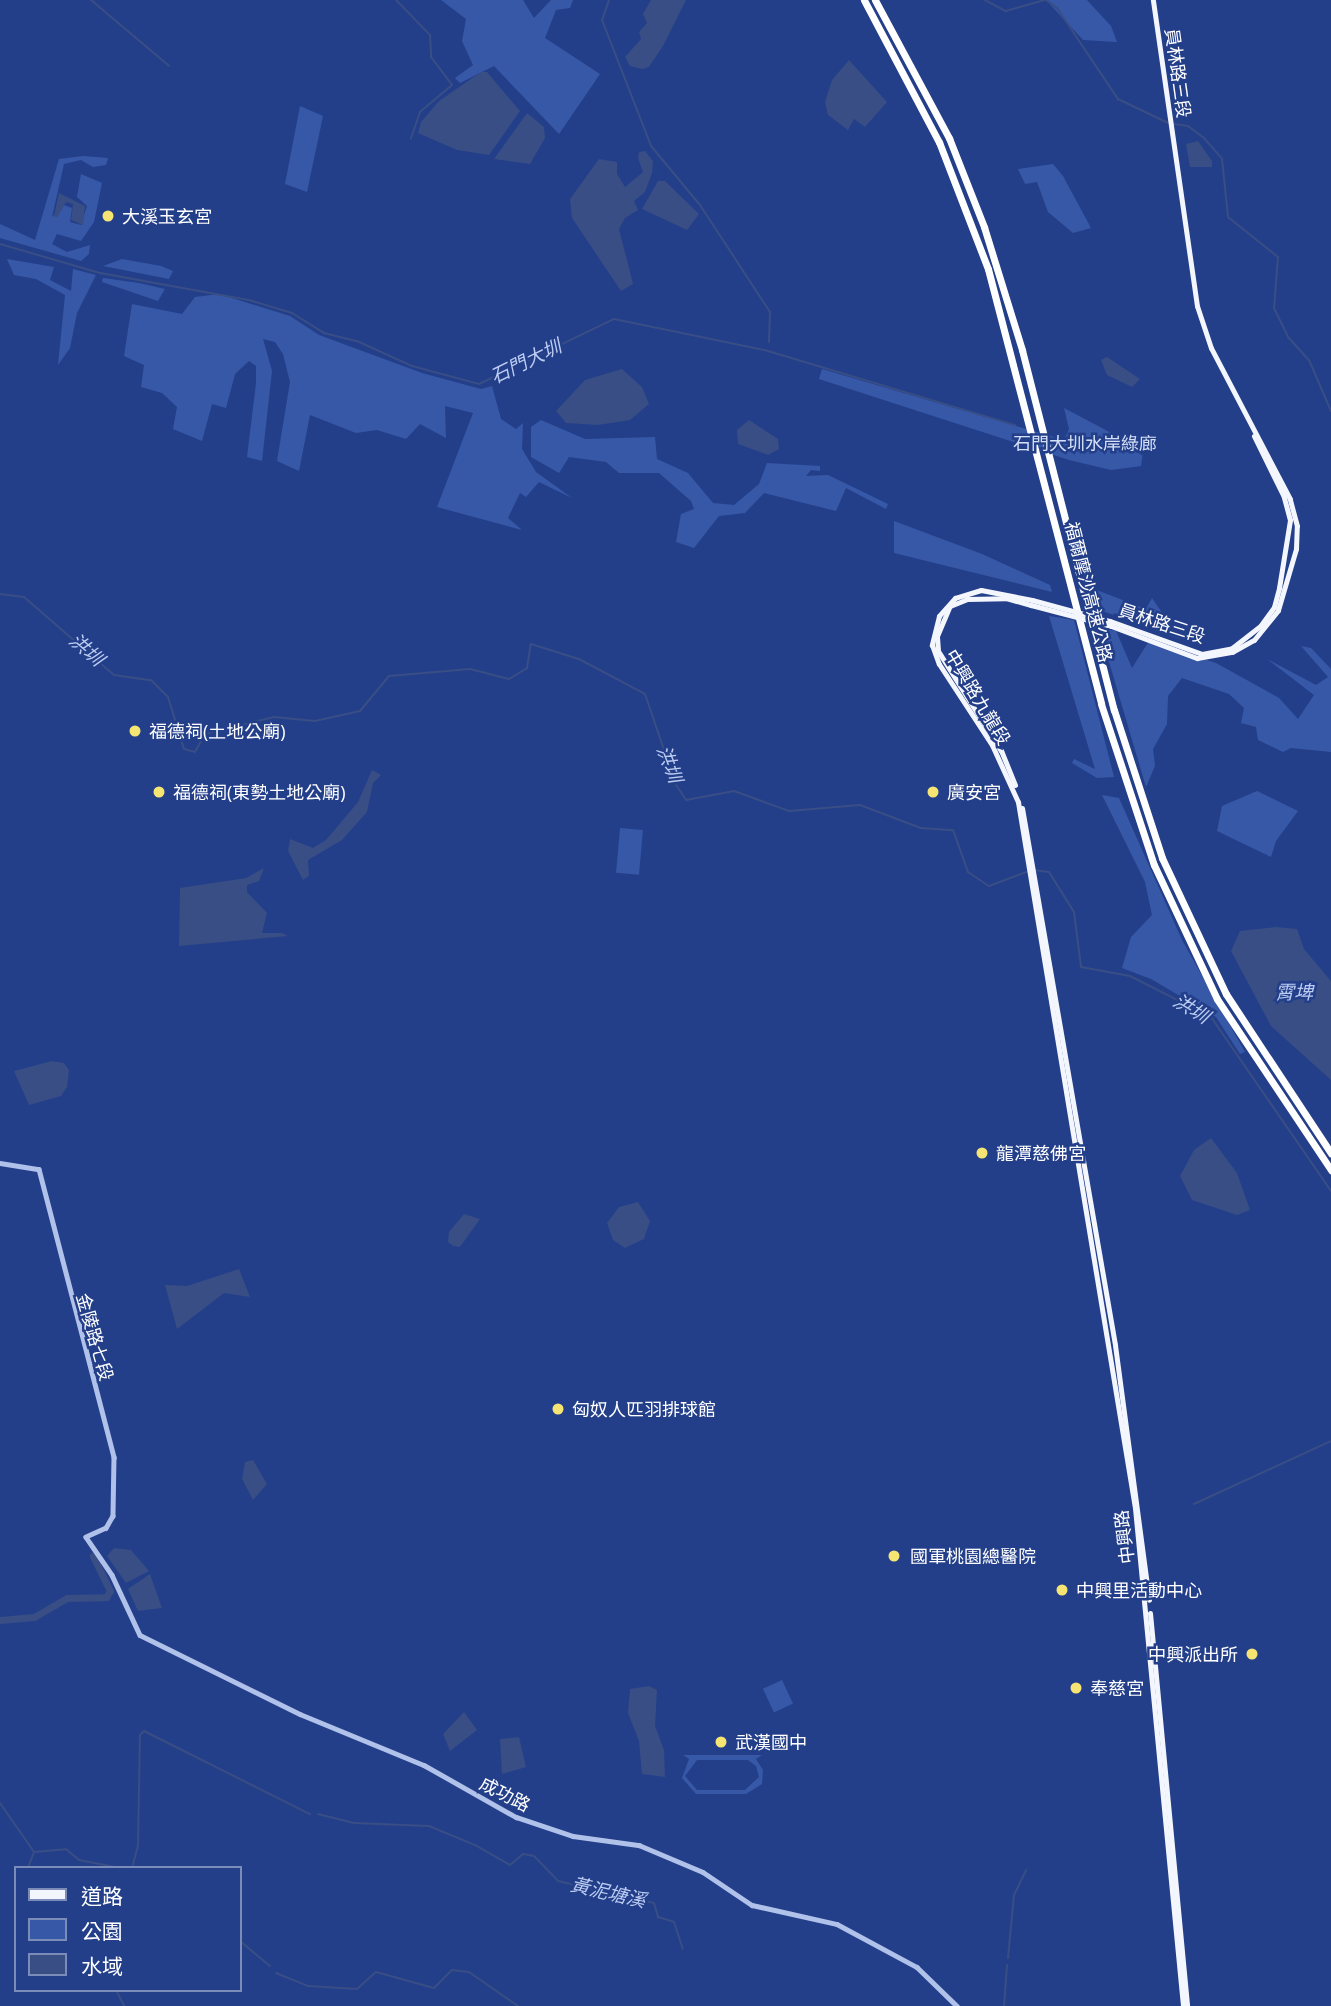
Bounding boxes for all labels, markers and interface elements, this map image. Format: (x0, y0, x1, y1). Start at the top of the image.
street label: 員林路三段 (1161, 27, 1195, 119)
place label: 大溪玉玄宮 (122, 205, 212, 227)
marker: 大溪玉玄宮 (100, 208, 116, 224)
water label: 石門大圳 (487, 335, 565, 389)
park label: 石門大圳水岸綠廊 (1013, 432, 1157, 454)
street label: 福爾摩沙高速公路 (1061, 520, 1117, 664)
street label: 員林路三段 (1116, 599, 1208, 647)
water label: 洪圳 (64, 629, 108, 671)
street label: 中興路九龍段 (941, 645, 1015, 749)
place label: 福德祠(土地公廟) (149, 720, 286, 742)
marker: 福德祠(土地公廟) (127, 723, 143, 739)
water label: 洪圳 (652, 742, 686, 786)
place label: 福德祠(東勢土地公廟) (173, 781, 346, 803)
place label: 廣安宮 (947, 781, 1001, 803)
marker: 福德祠(東勢土地公廟) (151, 784, 167, 800)
marker: 廣安宮 (925, 784, 941, 800)
water label: 霄埤 (1275, 982, 1313, 1004)
water label: 洪圳 (1169, 989, 1213, 1029)
place label: 龍潭慈佛宮 (996, 1142, 1086, 1164)
marker: 龍潭慈佛宮 (974, 1145, 990, 1161)
street label: 金陵路七段 (72, 1291, 118, 1383)
place label: 匈奴人匹羽排球館 (572, 1398, 716, 1420)
marker: 匈奴人匹羽排球館 (550, 1401, 566, 1417)
street label: 中興路 (1110, 1509, 1138, 1565)
place label: 國軍桃園總醫院 (910, 1545, 1036, 1567)
marker: 國軍桃園總醫院 (884, 1546, 904, 1566)
place label: 中興里活動中心 (1076, 1579, 1202, 1601)
marker: 中興里活動中心 (1054, 1582, 1070, 1598)
place label: 中興派出所 (1148, 1643, 1238, 1665)
marker: 中興派出所 (1244, 1646, 1260, 1662)
place label: 奉慈宮 (1090, 1677, 1144, 1699)
marker: 奉慈宮 (1068, 1680, 1084, 1696)
place label: 武漢國中 (735, 1731, 807, 1753)
marker: 武漢國中 (713, 1734, 729, 1750)
street label: 成功路 (476, 1772, 534, 1816)
legend (14, 1866, 242, 1992)
water label: 黃泥塘溪 (568, 1873, 648, 1913)
text: 道路 (81, 1882, 123, 1910)
text: 公園 (81, 1917, 123, 1945)
text: 水域 (81, 1952, 123, 1980)

